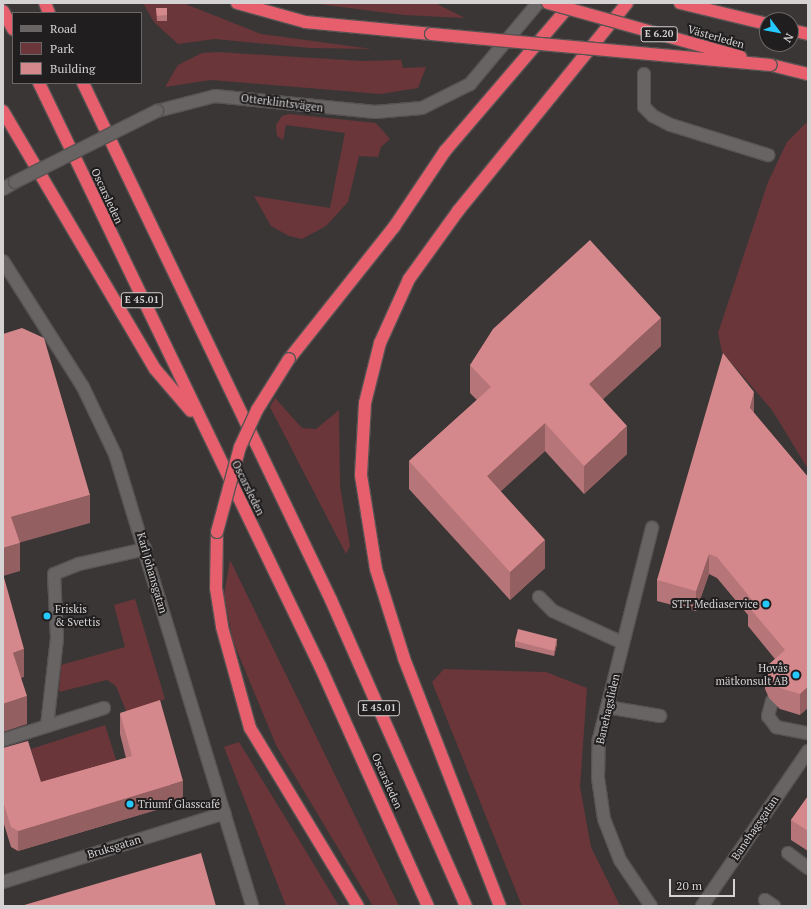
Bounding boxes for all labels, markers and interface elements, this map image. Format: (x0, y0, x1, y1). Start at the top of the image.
legend (12, 12, 142, 84)
north arrow (759, 12, 799, 52)
text: Road (50, 21, 77, 36)
street label: Västerleden (686, 23, 746, 51)
road number: E 6.20 (640, 26, 678, 42)
text: N (780, 31, 796, 45)
text: Park (50, 41, 74, 56)
text: Building (50, 61, 95, 76)
street label: Otterklintsvägen (240, 91, 324, 115)
street label: Oscarsleden (88, 166, 126, 226)
road number: E 45.01 (120, 292, 164, 308)
street label: Oscarsleden (229, 458, 267, 518)
street label: Karl Johansgatan (134, 531, 170, 615)
place label: STT Mediaservice (672, 597, 758, 611)
marker: STT Mediaservice (761, 599, 771, 609)
place label: Friskis & Svettis (55, 603, 100, 629)
marker: Friskis & Svettis (42, 611, 52, 621)
place label: Hovås mätkonsult AB (715, 662, 788, 688)
marker: Hovås mätkonsult AB (791, 670, 801, 680)
street label: Banehagsliden (593, 673, 623, 745)
road number: E 45.01 (357, 700, 401, 716)
street label: Oscarsleden (369, 751, 405, 811)
street label: Banehagsgatan (729, 793, 781, 863)
place label: Triumf Glasscafé (138, 797, 220, 811)
marker: Triumf Glasscafé (125, 799, 135, 809)
street label: Bruksgatan (86, 833, 142, 861)
scale bar (671, 871, 737, 897)
text: 20 m (676, 878, 702, 893)

